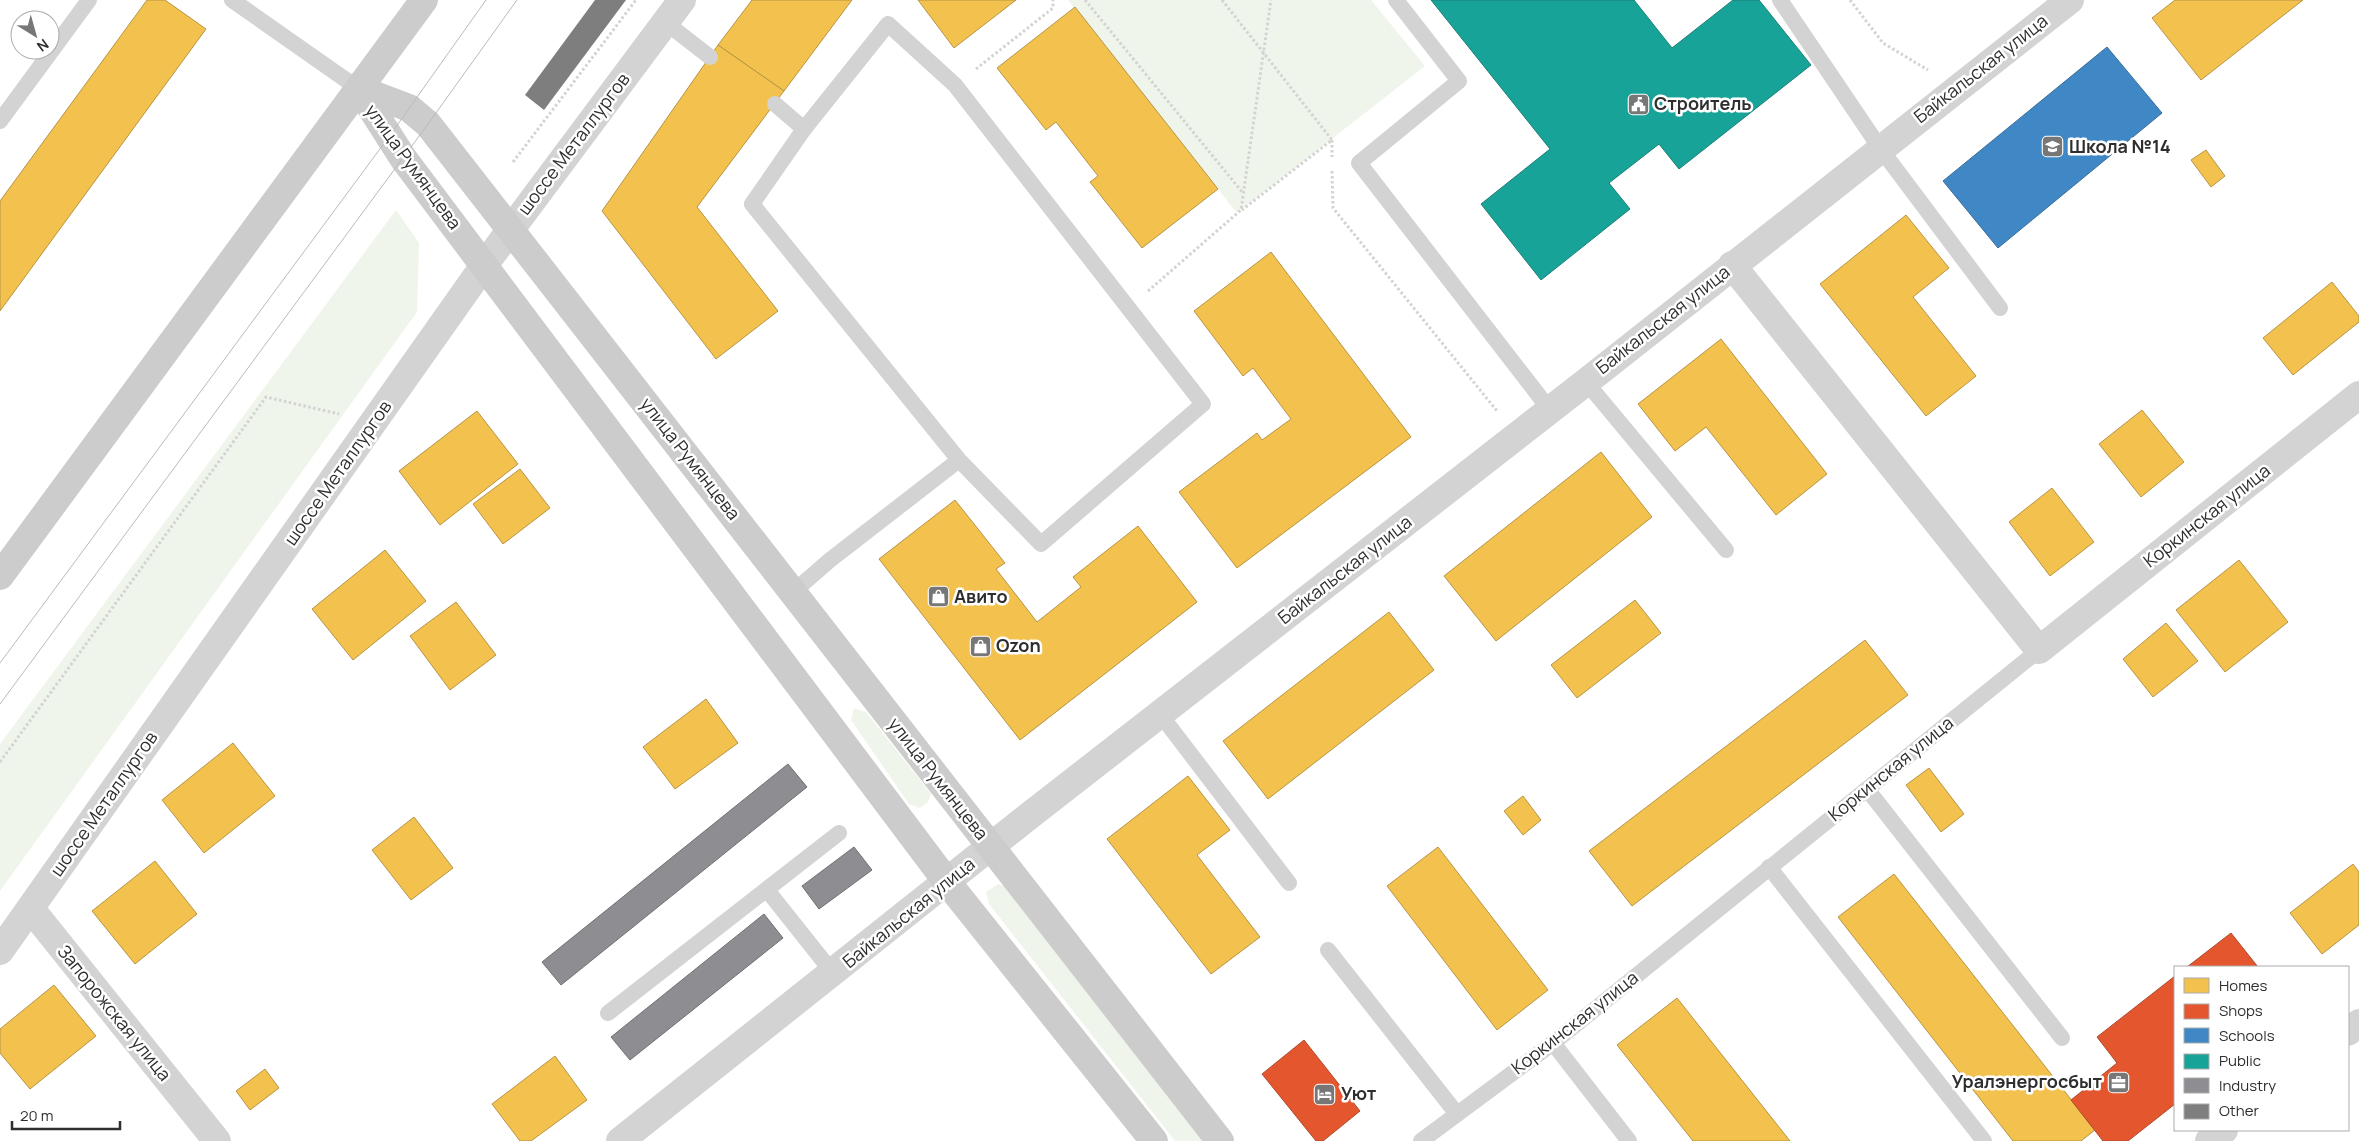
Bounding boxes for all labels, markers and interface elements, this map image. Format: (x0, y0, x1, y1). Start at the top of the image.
street label: Байкальская улица (1909, 8, 2052, 128)
north arrow (10, 10, 60, 60)
text: N (33, 35, 53, 56)
street label: шоссе Металлургов (512, 67, 635, 219)
place label: Строитель (1654, 91, 1752, 115)
public building icon: Строитель (1626, 92, 1650, 116)
street label: улица Румянцева (360, 99, 467, 234)
place label: Школа №14 (2069, 134, 2171, 158)
school or university icon: Школа №14 (2041, 135, 2065, 159)
street label: Байкальская улица (1591, 259, 1734, 379)
street label: улица Румянцева (635, 392, 746, 525)
street label: шоссе Металлургов (278, 395, 396, 550)
street label: Коркинская улица (2138, 458, 2275, 572)
street label: Байкальская улица (1273, 509, 1416, 629)
place label: Авито (954, 584, 1008, 608)
shop icon: Авито (926, 585, 950, 609)
place label: Ozon (996, 633, 1041, 657)
shop icon: Ozon (968, 634, 992, 658)
street label: Коркинская улица (1823, 710, 1958, 826)
street label: улица Румянцева (883, 712, 994, 845)
street label: шоссе Металлургов (44, 726, 162, 881)
street label: Байкальская улица (837, 852, 979, 973)
street label: Запорожская улица (53, 939, 177, 1085)
street label: Коркинская улица (1506, 965, 1643, 1079)
legend (2174, 966, 2349, 1131)
text: Homes (2219, 975, 2268, 996)
text: Shops (2219, 1000, 2263, 1021)
text: Schools (2219, 1025, 2275, 1046)
text: Public (2219, 1050, 2261, 1071)
place label: Уралэнергосбыт (1952, 1069, 2102, 1093)
office icon: Уралэнергосбыт (2106, 1070, 2130, 1094)
text: Industry (2219, 1075, 2276, 1096)
place label: Уют (1341, 1081, 1377, 1105)
hotel icon: Уют (1313, 1082, 1337, 1106)
scale bar (12, 1098, 120, 1130)
text: Other (2219, 1100, 2260, 1121)
text: 20 m (20, 1105, 53, 1126)

